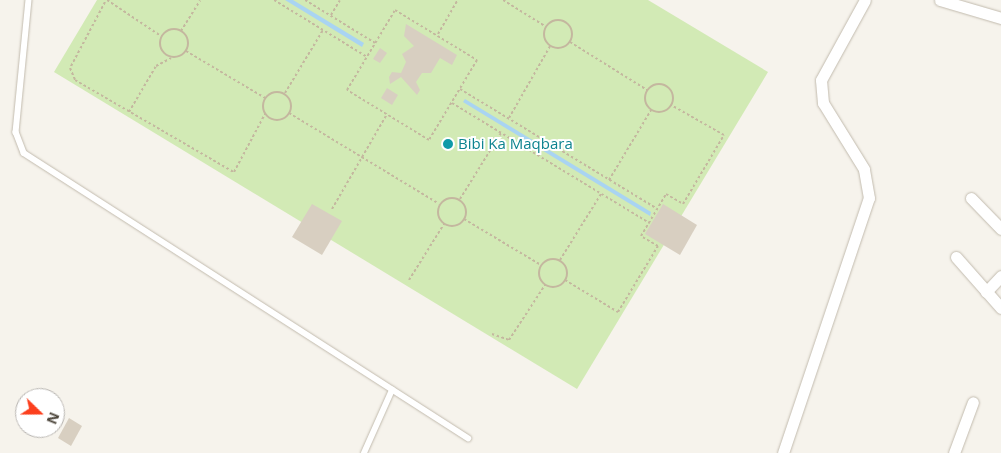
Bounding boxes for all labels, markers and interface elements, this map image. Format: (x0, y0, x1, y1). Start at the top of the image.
place label: Bibi Ka Maqbara (458, 135, 573, 153)
marker: Bibi Ka Maqbara (442, 138, 454, 150)
north arrow (15, 388, 65, 438)
text: N (43, 410, 64, 427)

